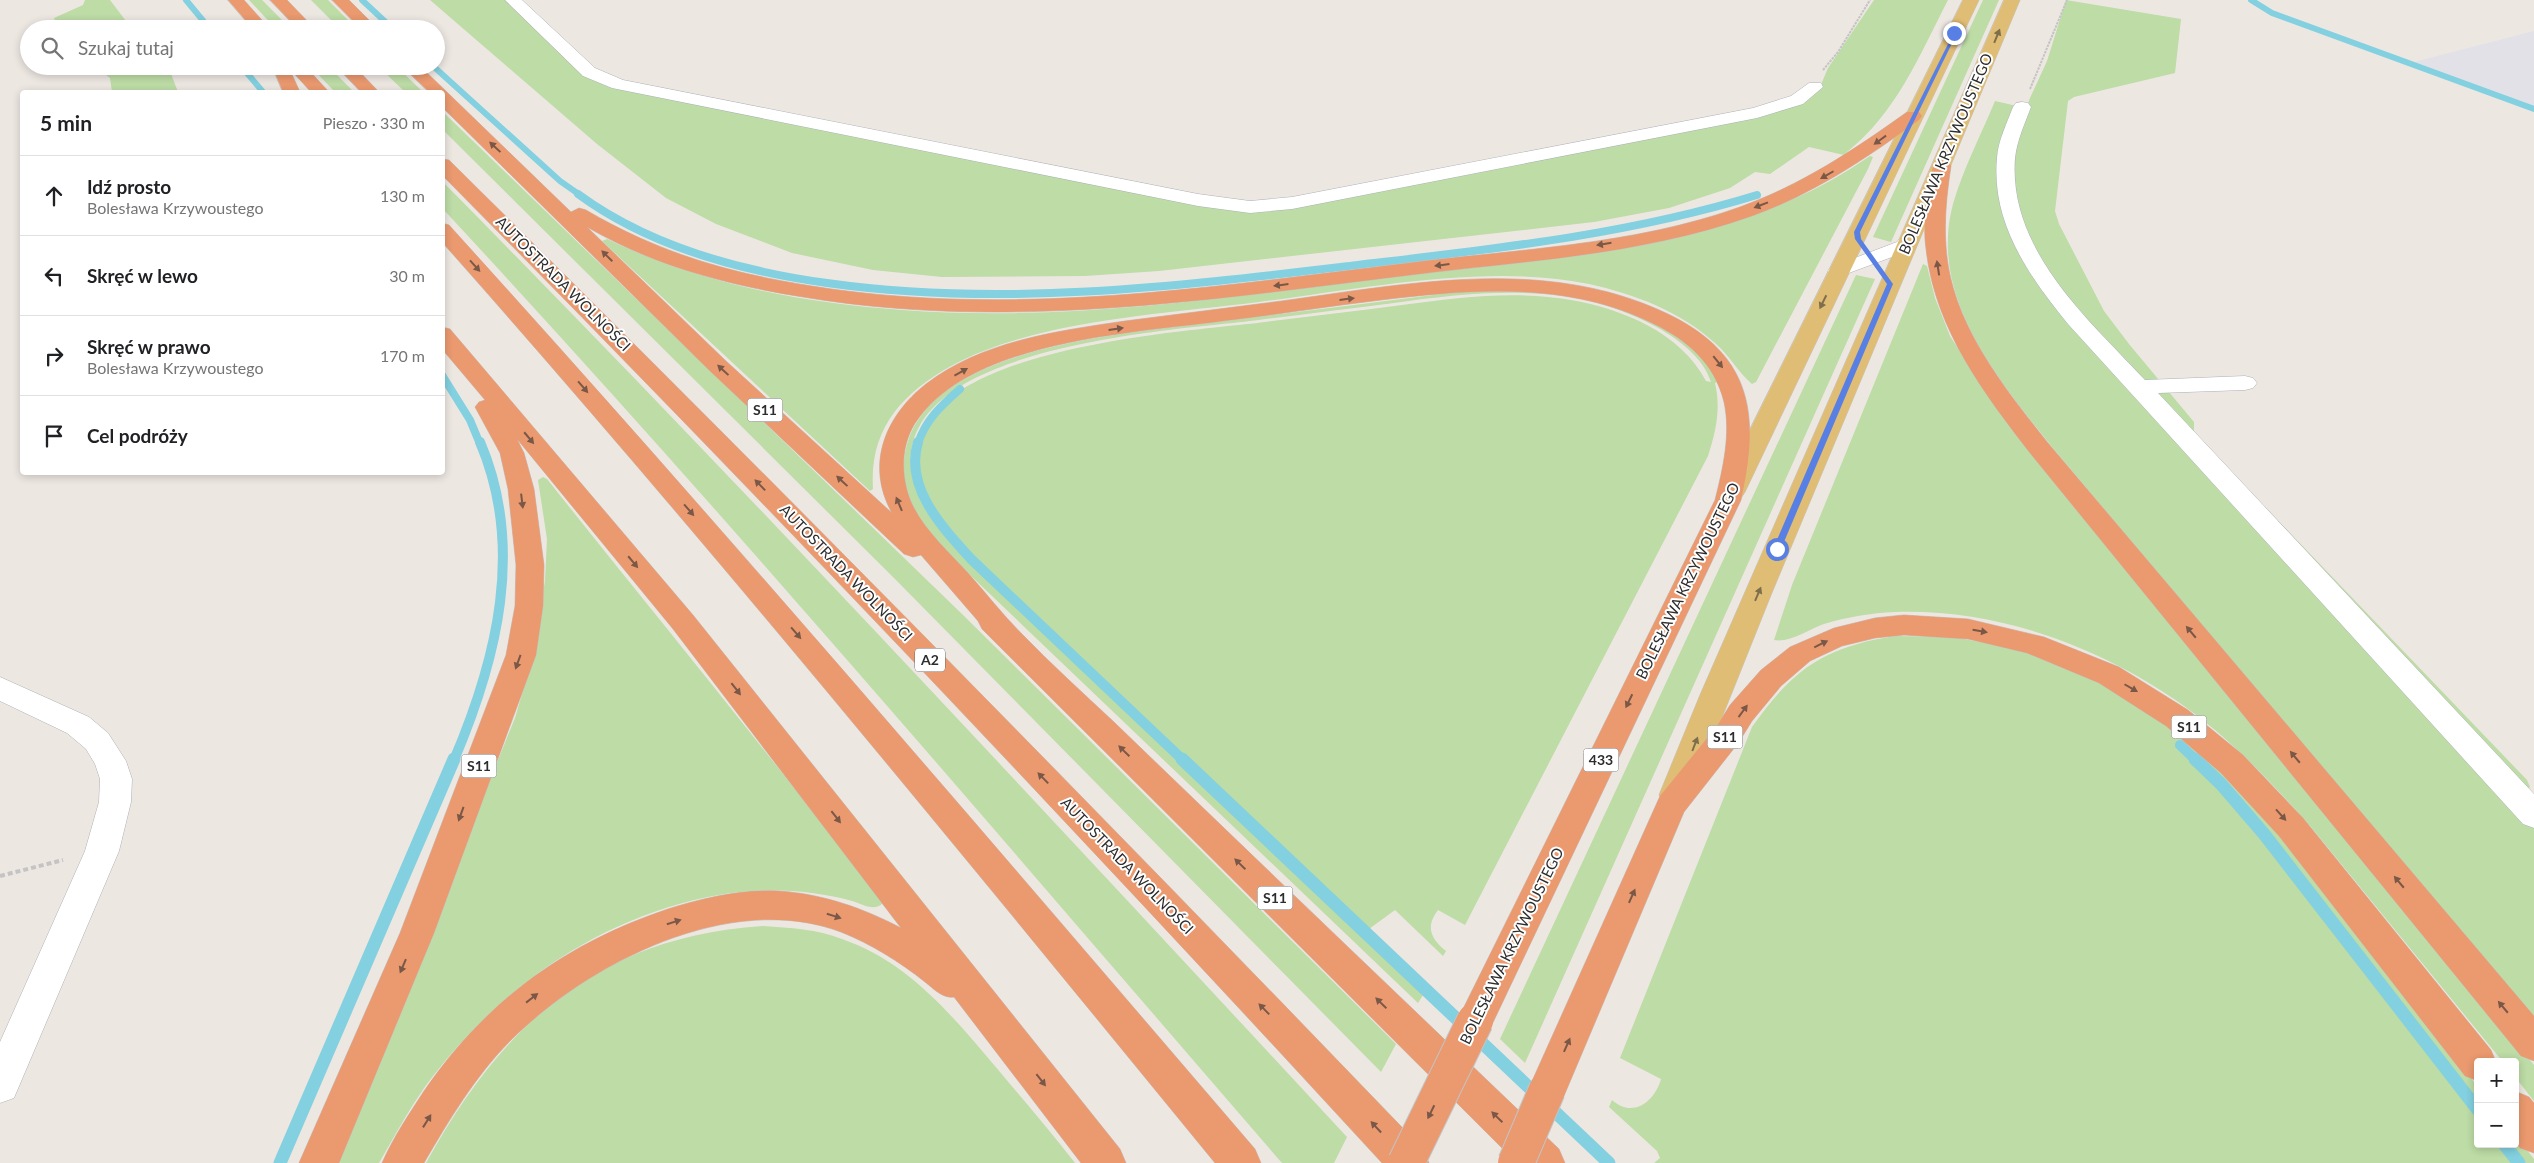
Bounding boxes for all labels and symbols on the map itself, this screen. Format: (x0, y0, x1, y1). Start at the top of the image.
route end (1943, 22, 1966, 45)
one-way arrow (1994, 29, 2001, 44)
street label: BOLESŁAWA KRZYWOUSTEGO (1894, 50, 1996, 257)
one-way arrow (1873, 135, 1887, 145)
one-way arrow (489, 141, 501, 153)
one-way arrow (1820, 171, 1833, 180)
one-way arrow (1754, 202, 1768, 210)
street label: AUTOSTRADA WOLNOŚCI (493, 212, 635, 354)
one-way arrow (1595, 241, 1611, 249)
one-way arrow (601, 250, 613, 262)
one-way arrow (469, 259, 481, 271)
one-way arrow (1933, 259, 1941, 275)
one-way arrow (1434, 261, 1450, 269)
one-way arrow (1273, 281, 1289, 289)
one-way arrow (1339, 295, 1355, 303)
one-way arrow (1819, 295, 1827, 309)
one-way arrow (1109, 325, 1125, 333)
one-way arrow (1712, 356, 1723, 369)
one-way arrow (717, 364, 729, 376)
one-way arrow (954, 368, 967, 377)
one-way arrow (578, 380, 589, 393)
road number: S11 (748, 398, 782, 422)
one-way arrow (523, 431, 534, 444)
one-way arrow (836, 475, 848, 487)
one-way arrow (754, 479, 766, 491)
street label: BOLESŁAWA KRZYWOUSTEGO (1632, 479, 1743, 682)
one-way arrow (518, 494, 526, 510)
one-way arrow (894, 497, 902, 511)
street label: AUTOSTRADA WOLNOŚCI (777, 500, 917, 644)
one-way arrow (684, 503, 695, 516)
route start (1766, 538, 1789, 561)
one-way arrow (628, 556, 639, 569)
one-way arrow (1754, 587, 1762, 601)
one-way arrow (790, 626, 801, 639)
one-way arrow (2186, 626, 2197, 638)
one-way arrow (1972, 628, 1988, 636)
one-way arrow (1813, 640, 1828, 648)
road number: A2 (915, 648, 945, 672)
one-way arrow (514, 655, 522, 670)
one-way arrow (730, 682, 741, 695)
one-way arrow (2125, 683, 2138, 692)
one-way arrow (1625, 694, 1633, 708)
one-way arrow (1738, 704, 1748, 718)
road number: S11 (2172, 716, 2206, 739)
road number: S11 (1708, 726, 1742, 749)
one-way arrow (1691, 736, 1699, 751)
one-way arrow (1119, 745, 1131, 757)
road number: 433 (1584, 748, 1618, 772)
one-way arrow (2289, 751, 2300, 764)
road number: S11 (462, 754, 496, 778)
one-way arrow (1037, 772, 1049, 784)
street label: AUTOSTRADA WOLNOŚCI (1058, 793, 1198, 937)
one-way arrow (457, 807, 465, 822)
one-way arrow (2275, 809, 2287, 821)
one-way arrow (830, 810, 841, 823)
street label: BOLESŁAWA KRZYWOUSTEGO (1456, 844, 1567, 1047)
one-way arrow (1235, 859, 1247, 871)
one-way arrow (2393, 876, 2404, 889)
road number: S11 (1258, 886, 1292, 910)
one-way arrow (1628, 889, 1636, 903)
one-way arrow (827, 912, 842, 920)
one-way arrow (667, 918, 682, 926)
one-way arrow (398, 959, 406, 973)
one-way arrow (525, 993, 539, 1003)
one-way arrow (1376, 997, 1388, 1009)
one-way arrow (2497, 1001, 2508, 1014)
one-way arrow (1258, 1004, 1270, 1016)
one-way arrow (1563, 1038, 1571, 1052)
one-way arrow (1036, 1073, 1046, 1087)
one-way arrow (1427, 1105, 1435, 1119)
one-way arrow (1492, 1111, 1504, 1123)
one-way arrow (422, 1114, 431, 1127)
one-way arrow (1370, 1122, 1382, 1134)

